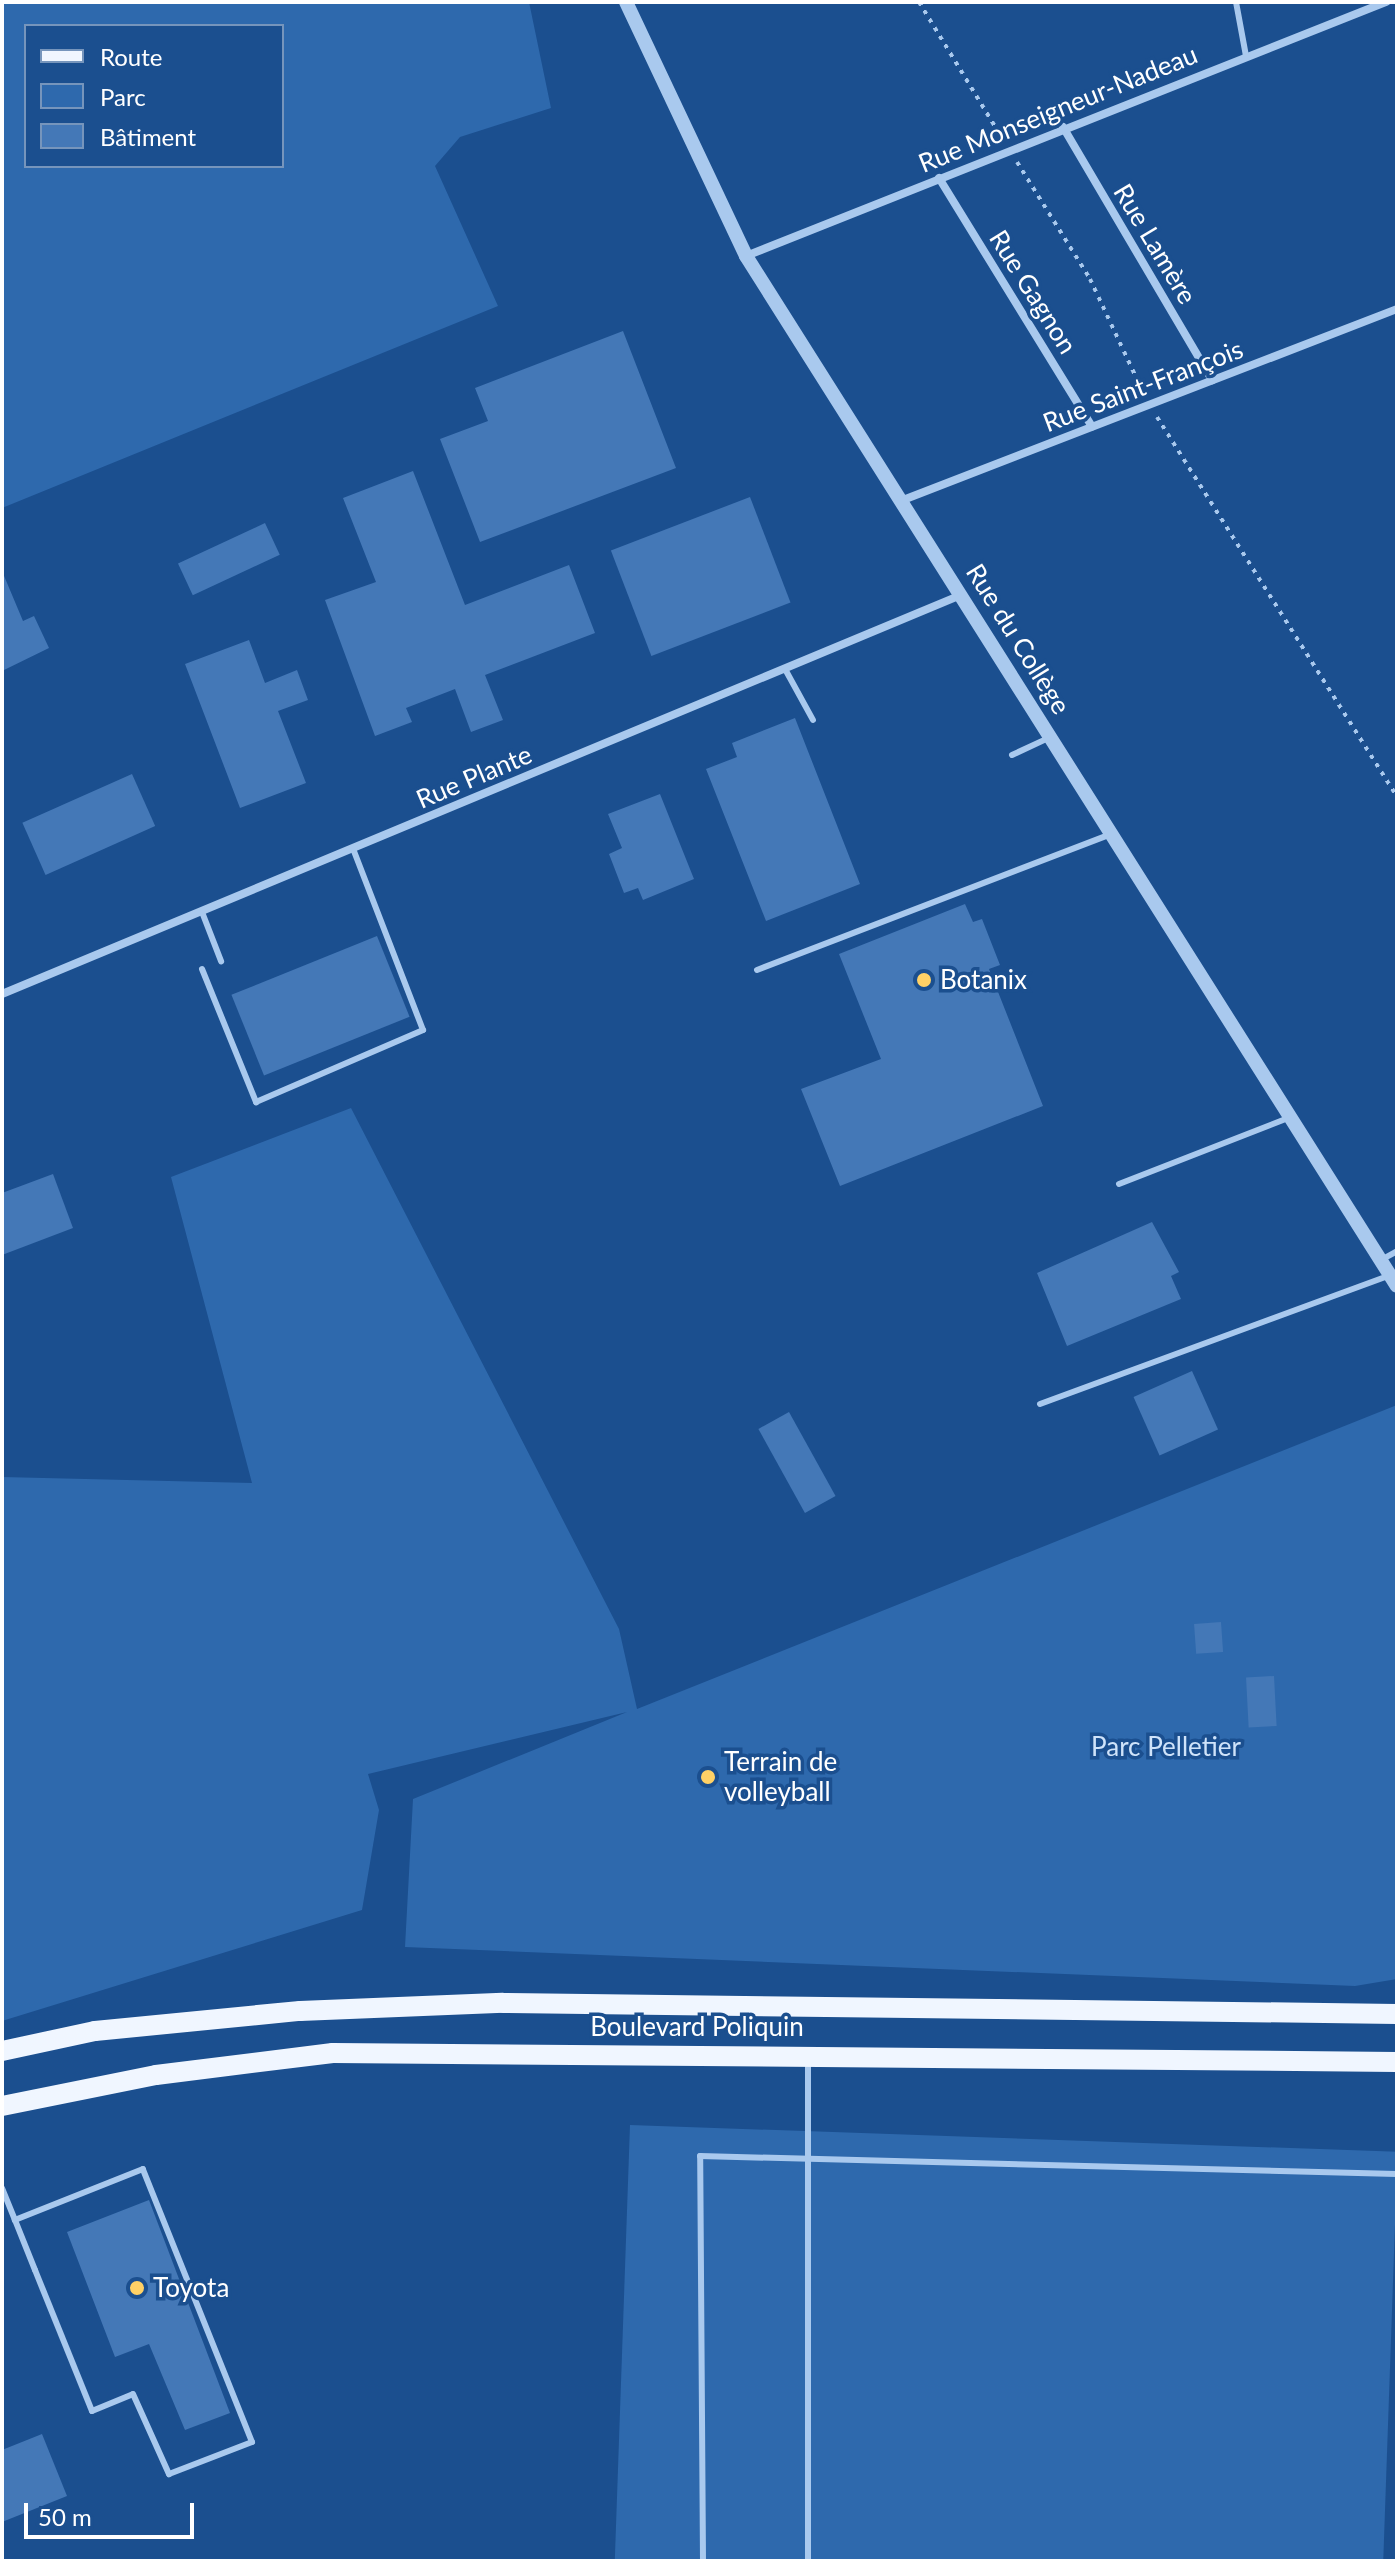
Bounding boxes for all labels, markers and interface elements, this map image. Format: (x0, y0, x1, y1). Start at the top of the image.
legend (24, 24, 284, 168)
street label: Rue Monseigneur-Nadeau (914, 39, 1202, 179)
text: Route (100, 42, 162, 71)
text: Parc (100, 82, 146, 111)
text: Bâtiment (100, 122, 196, 151)
street label: Rue Lamère (1107, 178, 1203, 310)
street label: Rue Gagnon (983, 224, 1083, 360)
street label: Rue Saint-François (1039, 333, 1247, 439)
street label: Rue du Collège (959, 558, 1077, 720)
street label: Rue Plante (412, 739, 536, 815)
place label: Botanix (940, 964, 1027, 996)
marker: Botanix (915, 971, 933, 989)
park label: Parc Pelletier (1091, 1731, 1241, 1763)
place label: Terrain de volleyball (724, 1746, 837, 1808)
marker: Terrain de volleyball (699, 1768, 717, 1786)
street label: Boulevard Poliquin (590, 2011, 804, 2043)
place label: Toyota (153, 2272, 229, 2304)
marker: Toyota (128, 2279, 146, 2297)
scale bar (28, 2487, 198, 2537)
text: 50 m (38, 2502, 92, 2531)

